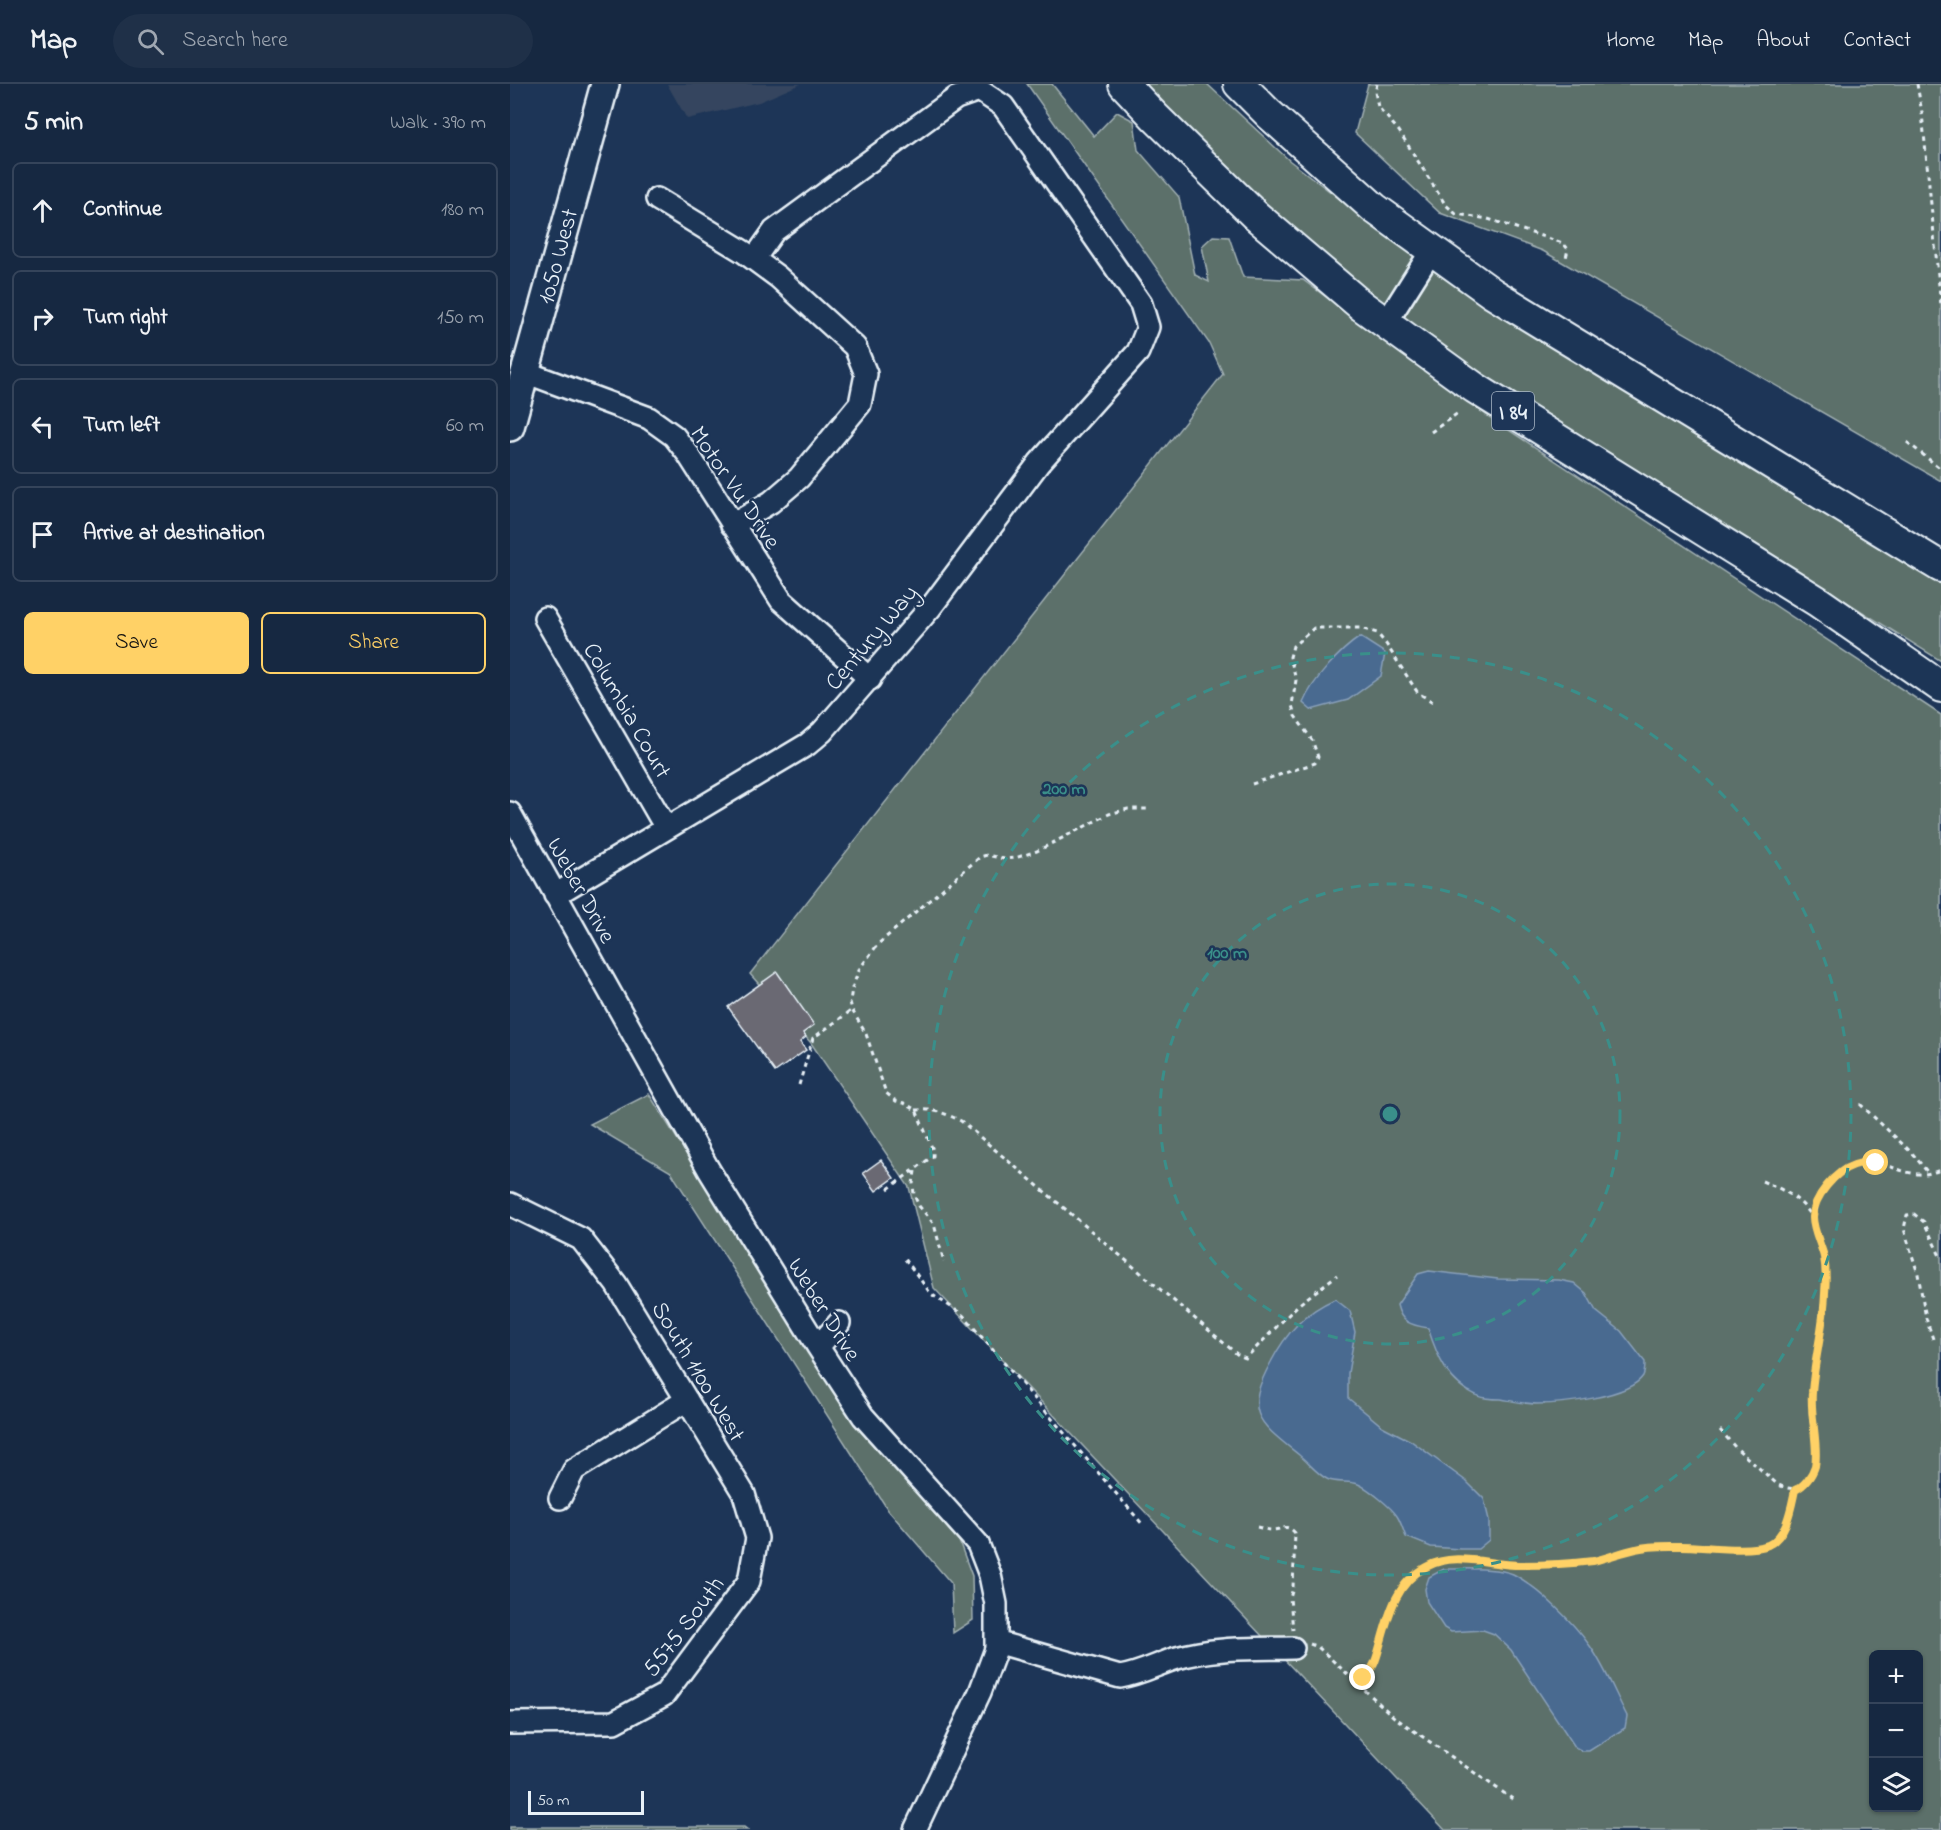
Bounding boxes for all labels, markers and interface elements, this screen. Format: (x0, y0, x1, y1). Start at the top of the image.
search box (113, 14, 533, 68)
text: Map (30, 21, 77, 62)
icon: search (134, 25, 167, 58)
text: Search here (182, 25, 288, 57)
text: Home (1606, 26, 1655, 56)
text: Map (1688, 26, 1723, 56)
text: About (1756, 26, 1810, 56)
text: Contact (1843, 26, 1911, 56)
text: 5 min (24, 104, 83, 142)
text: Walk · 390 m (390, 109, 486, 138)
icon: ahead (26, 194, 59, 227)
text: Continue (83, 194, 162, 226)
text: 180 m (441, 196, 484, 225)
street label: 1050 West (530, 205, 589, 308)
icon: right (26, 302, 59, 335)
text: Turn right (83, 302, 168, 334)
text: 150 m (437, 304, 484, 333)
road number: I 84 (1492, 392, 1534, 430)
icon: left (26, 410, 59, 443)
text: Turn left (83, 410, 160, 442)
text: 60 m (446, 412, 484, 441)
street label: Motor Vu Drive (680, 420, 788, 557)
icon: arrive (26, 518, 59, 551)
text: Arrive at destination (83, 518, 265, 550)
street label: Century Way (818, 578, 929, 700)
button: Save (24, 612, 249, 674)
button: Share (261, 612, 486, 674)
street label: Columbia Court (573, 637, 679, 786)
text: 200 m (1042, 777, 1086, 803)
street label: Weber Drive (536, 832, 623, 951)
text: 100 m (1207, 941, 1247, 967)
centre of rings (1380, 1104, 1400, 1124)
route start (1862, 1149, 1888, 1175)
street label: Weber Drive (777, 1252, 869, 1369)
street label: South 1100 West (641, 1295, 753, 1449)
street label: 5575 South (635, 1570, 735, 1685)
map controls (1869, 1650, 1923, 1812)
button: + (1869, 1650, 1923, 1704)
route end (1349, 1664, 1375, 1690)
button: − (1869, 1704, 1923, 1758)
button: layers (1869, 1758, 1923, 1812)
scale bar (528, 1788, 644, 1816)
text: 50 m (537, 1789, 569, 1813)

